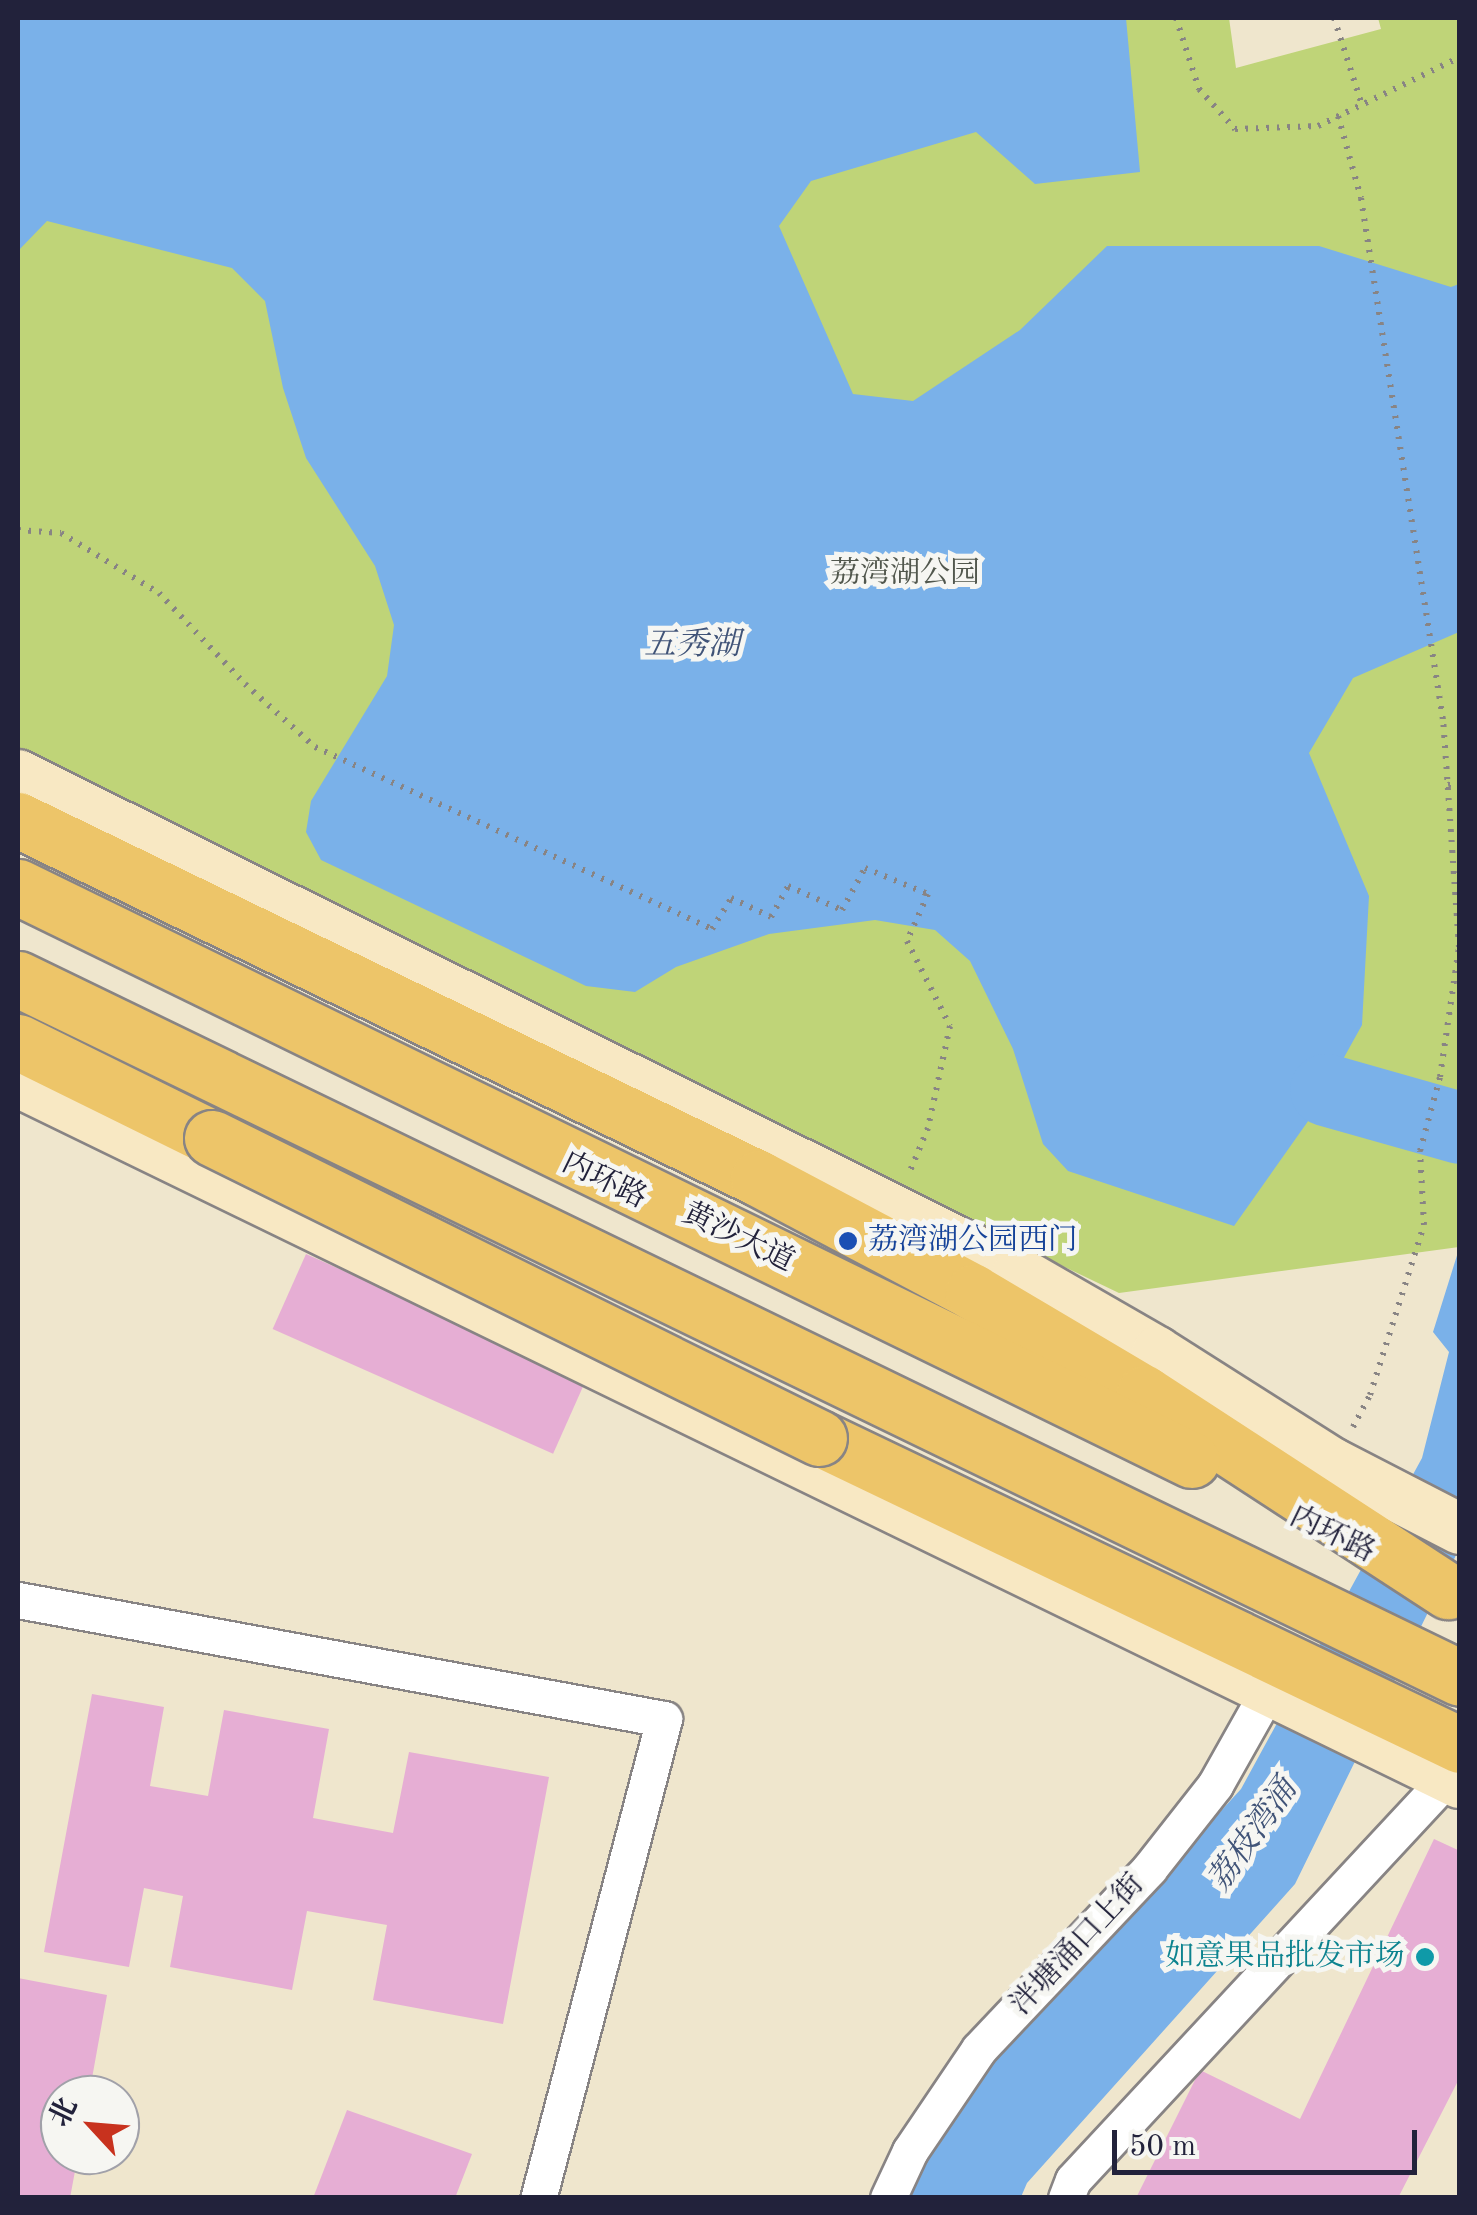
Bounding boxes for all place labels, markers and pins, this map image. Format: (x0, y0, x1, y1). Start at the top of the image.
place label: 荔湾湖公园西门 (868, 1223, 1078, 1259)
marker: 荔湾湖公园西门 (837, 1230, 859, 1252)
place label: 如意果品批发市场 (1165, 1939, 1405, 1975)
marker: 如意果品批发市场 (1414, 1946, 1436, 1968)

